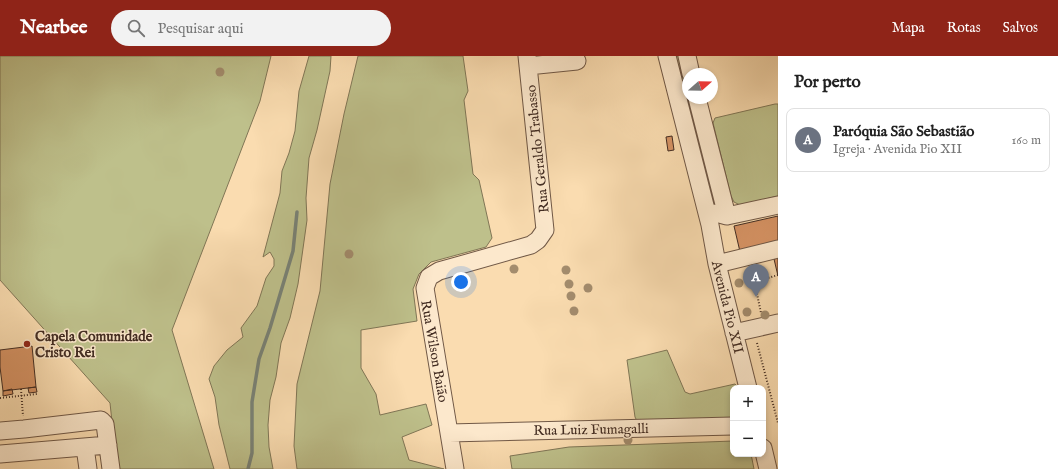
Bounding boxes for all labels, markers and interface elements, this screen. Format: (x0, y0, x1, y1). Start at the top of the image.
search box (111, 10, 391, 46)
text: Nearbee (20, 16, 87, 40)
icon: search (125, 17, 147, 39)
text: Pesquisar aqui (157, 19, 244, 38)
text: Mapa (892, 19, 925, 37)
text: Rotas (947, 19, 981, 37)
text: Salvos (1003, 19, 1038, 37)
north arrow (682, 68, 718, 104)
text: Por perto (794, 72, 861, 93)
street label: Rua Geraldo Trabasso (522, 83, 554, 214)
text: Paróquia São Sebastião (833, 122, 974, 141)
text: A (804, 132, 812, 149)
text: 160 m (1011, 132, 1041, 149)
text: Igreja · Avenida Pio XII (833, 141, 962, 158)
street label: Avenida Pio XII (707, 258, 747, 356)
pin: A (743, 264, 769, 297)
your location (451, 272, 471, 292)
street label: Rua Wilson Baião (416, 299, 452, 404)
place label: Capela Comunidade Cristo Rei (35, 328, 153, 362)
marker: Capela Comunidade Cristo Rei (22, 339, 32, 349)
map controls (730, 385, 766, 457)
button: + (730, 385, 766, 421)
street label: Rua Luiz Fumagalli (533, 420, 649, 440)
button: − (730, 421, 766, 457)

